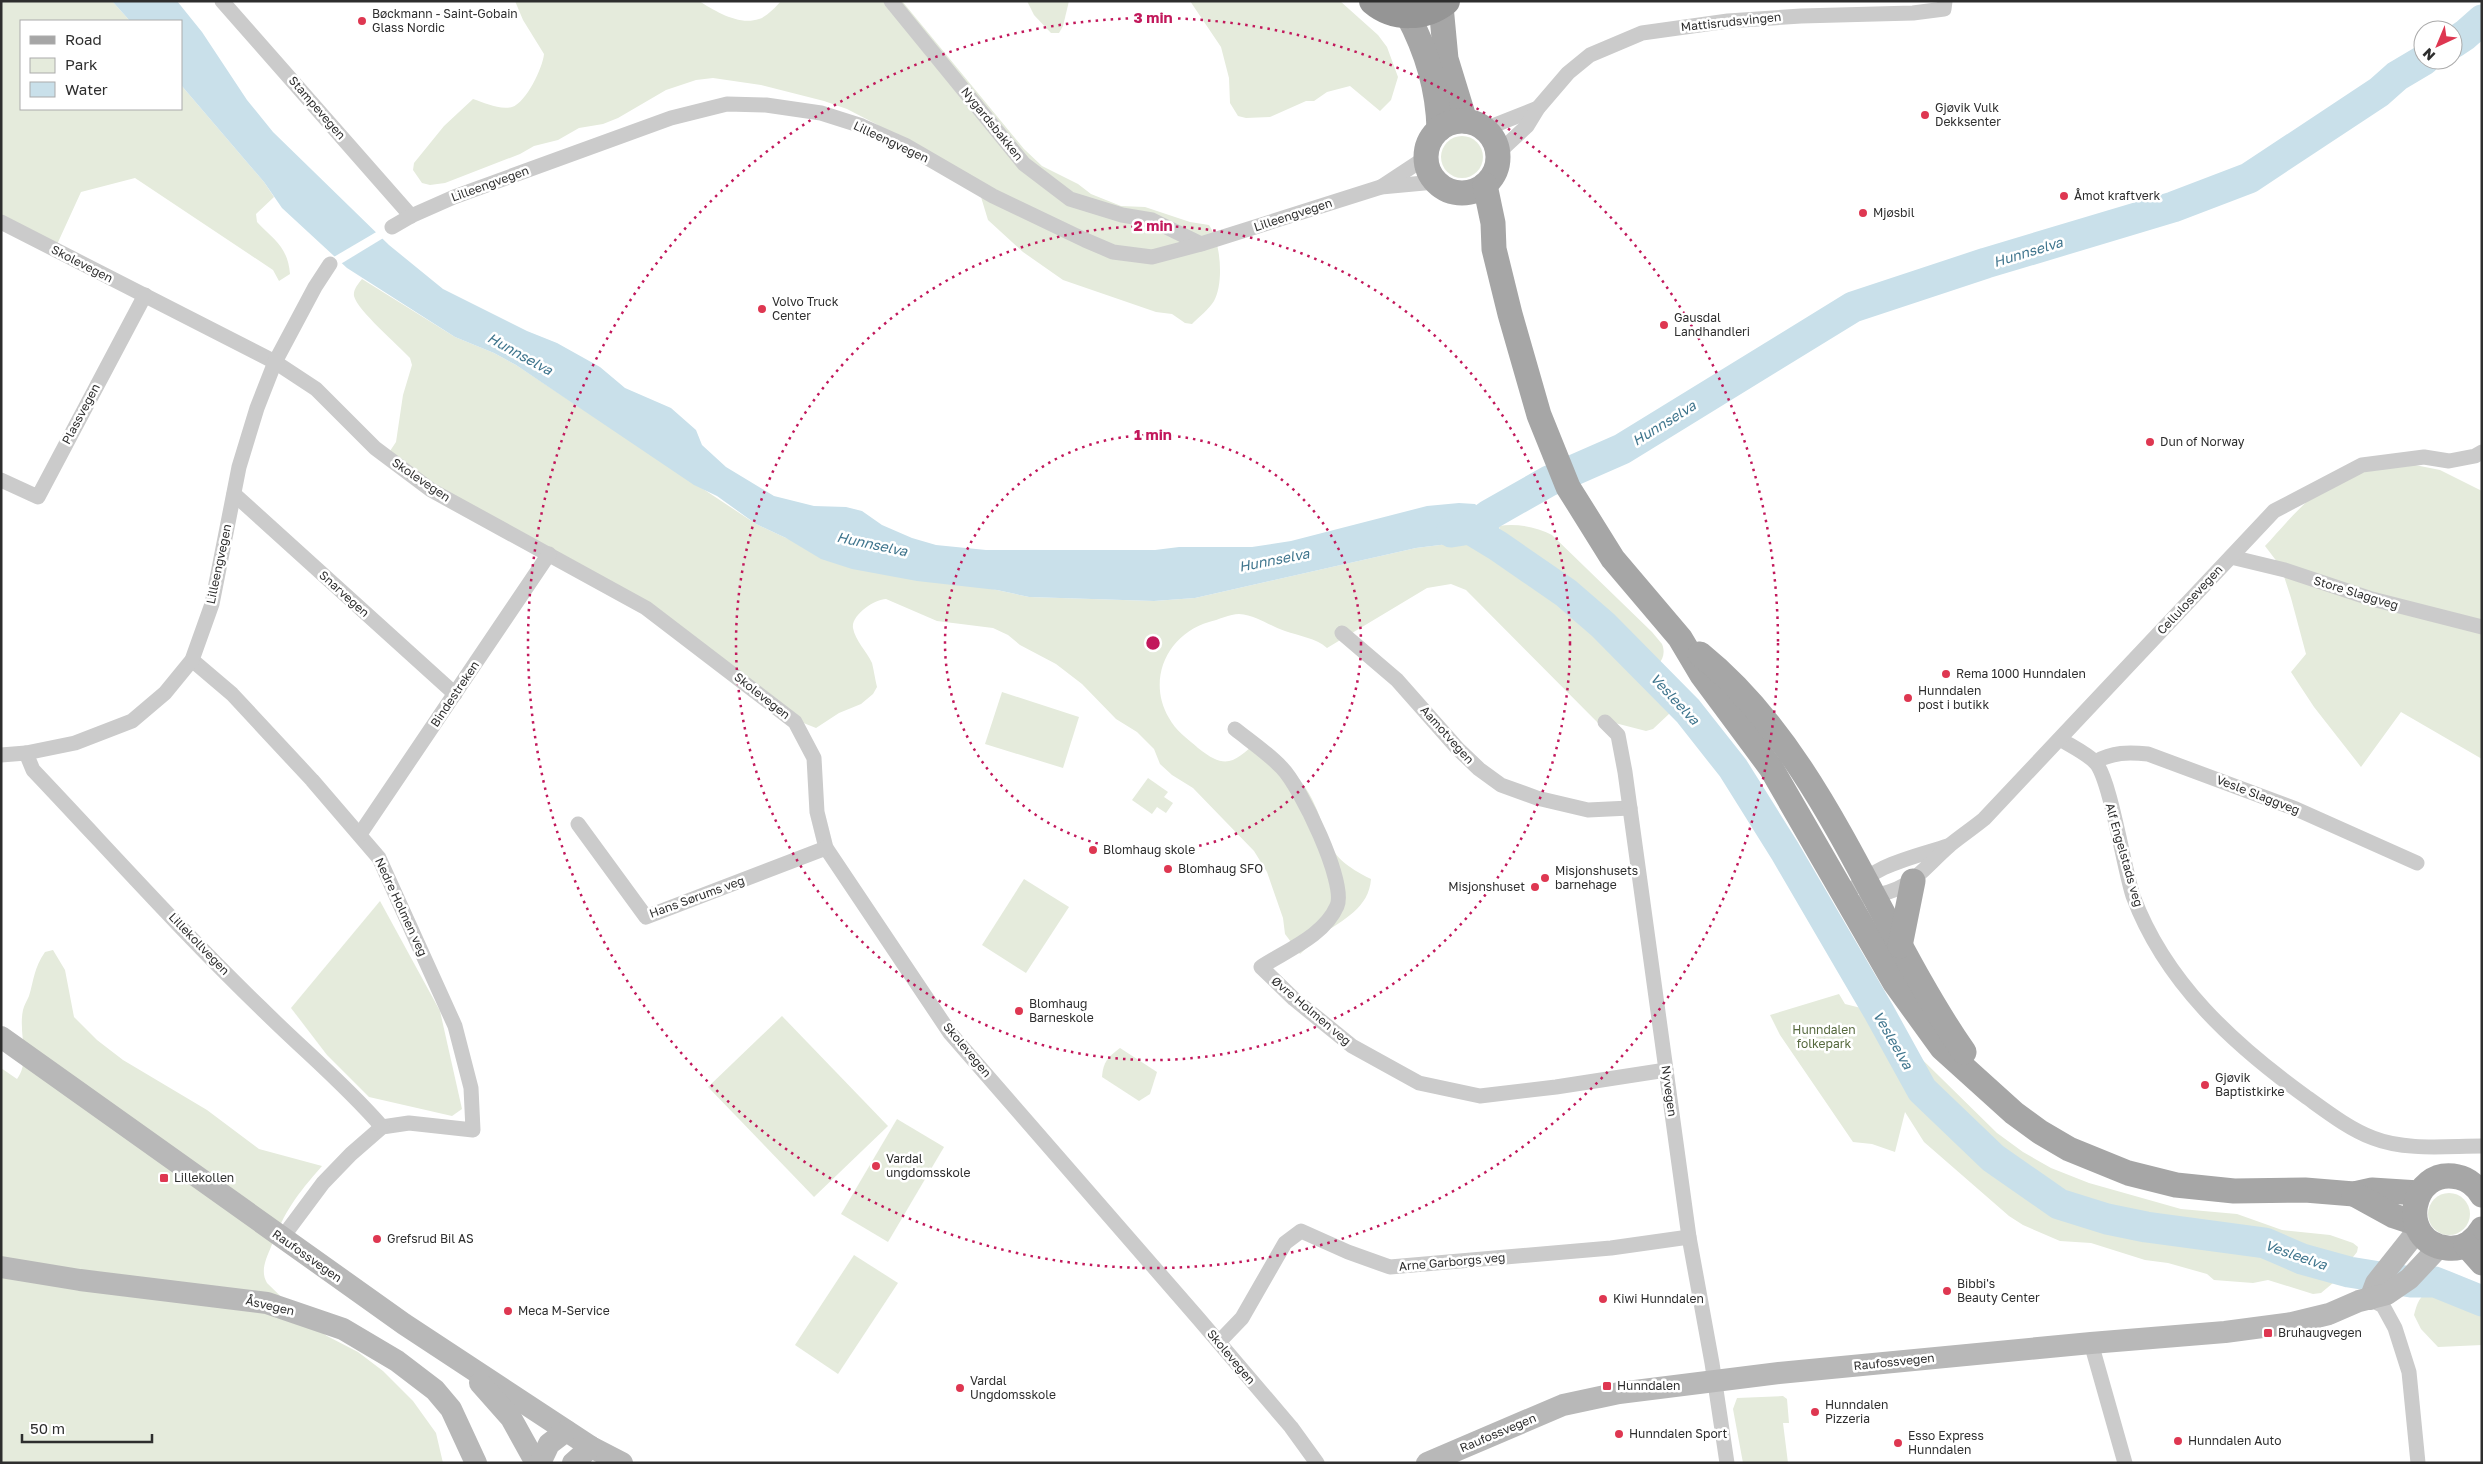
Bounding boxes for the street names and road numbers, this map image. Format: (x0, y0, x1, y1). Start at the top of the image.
street label: Mattisrudsvingen (1680, 9, 1782, 34)
street label: Stampevegen (286, 73, 349, 142)
street label: Nygardsbakken (958, 84, 1027, 163)
street label: Lilleengvegen (851, 118, 931, 166)
street label: Lilleengvegen (449, 163, 531, 205)
street label: Lilleengvegen (1252, 195, 1334, 234)
street label: Skolevegen (49, 242, 115, 285)
street label: Plassvegen (58, 381, 103, 447)
street label: Skolevegen (389, 455, 453, 505)
street label: Lilleengvegen (203, 522, 234, 605)
street label: Cellulosevegen (2154, 562, 2226, 637)
street label: Snarvegen (316, 567, 372, 620)
street label: Store Slaggveg (2312, 573, 2400, 613)
street label: Bindestreken (427, 658, 482, 730)
street label: Skolevegen (731, 669, 793, 722)
street label: Aamotvegen (1417, 703, 1477, 767)
street label: Vesle Slaggveg (2214, 772, 2302, 817)
street label: Alf Engelstads veg (2103, 801, 2146, 908)
street label: Nedre Holmen veg (372, 855, 431, 958)
street label: Hans Sørums veg (647, 872, 747, 921)
street label: Lillekollvegen (166, 909, 233, 978)
street label: Øvre Holmen veg (1269, 973, 1354, 1048)
street label: Skolevegen (940, 1019, 995, 1080)
street label: Nyvegen (1658, 1064, 1680, 1117)
street label: Raufossvegen (270, 1226, 345, 1285)
street label: Arne Garborgs veg (1398, 1249, 1506, 1274)
street label: Åsvegen (244, 1293, 296, 1318)
street label: Skolevegen (1204, 1326, 1259, 1387)
street label: Raufossvegen (1853, 1350, 1935, 1373)
street label: Raufossvegen (1457, 1410, 1538, 1455)

